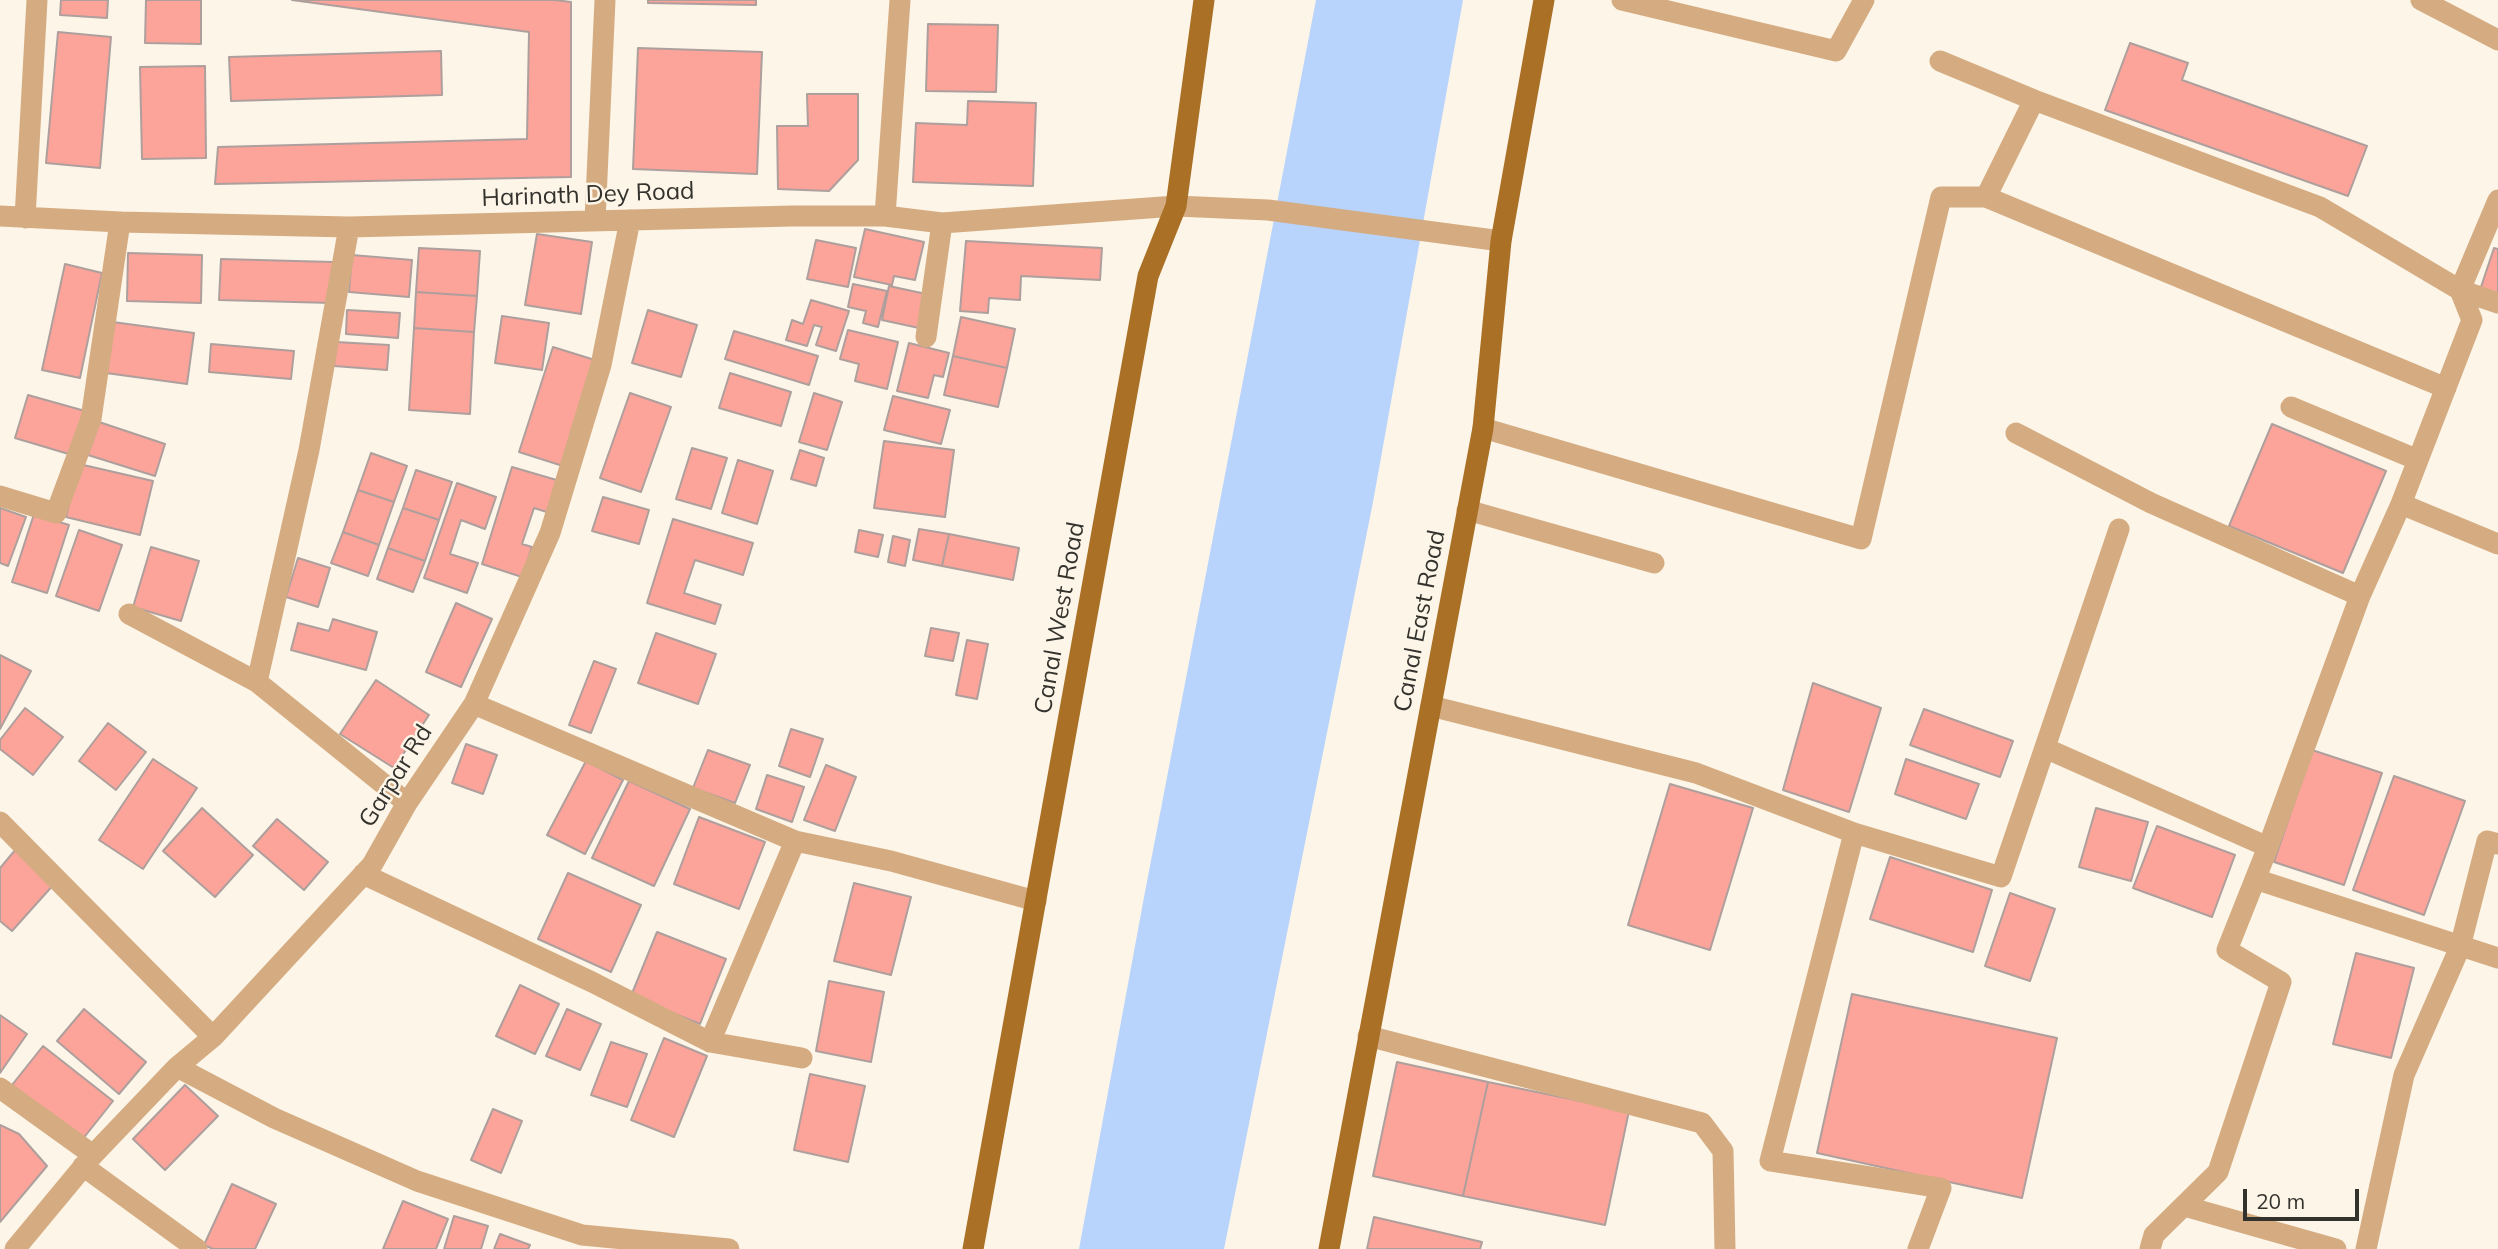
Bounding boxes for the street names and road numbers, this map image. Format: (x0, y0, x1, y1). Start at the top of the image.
street label: Harinath Dey Road (481, 177, 695, 213)
street label: Canal West Road (1029, 520, 1091, 716)
street label: Canal East Road (1388, 528, 1452, 714)
street label: Garpar Rd (353, 720, 439, 832)

